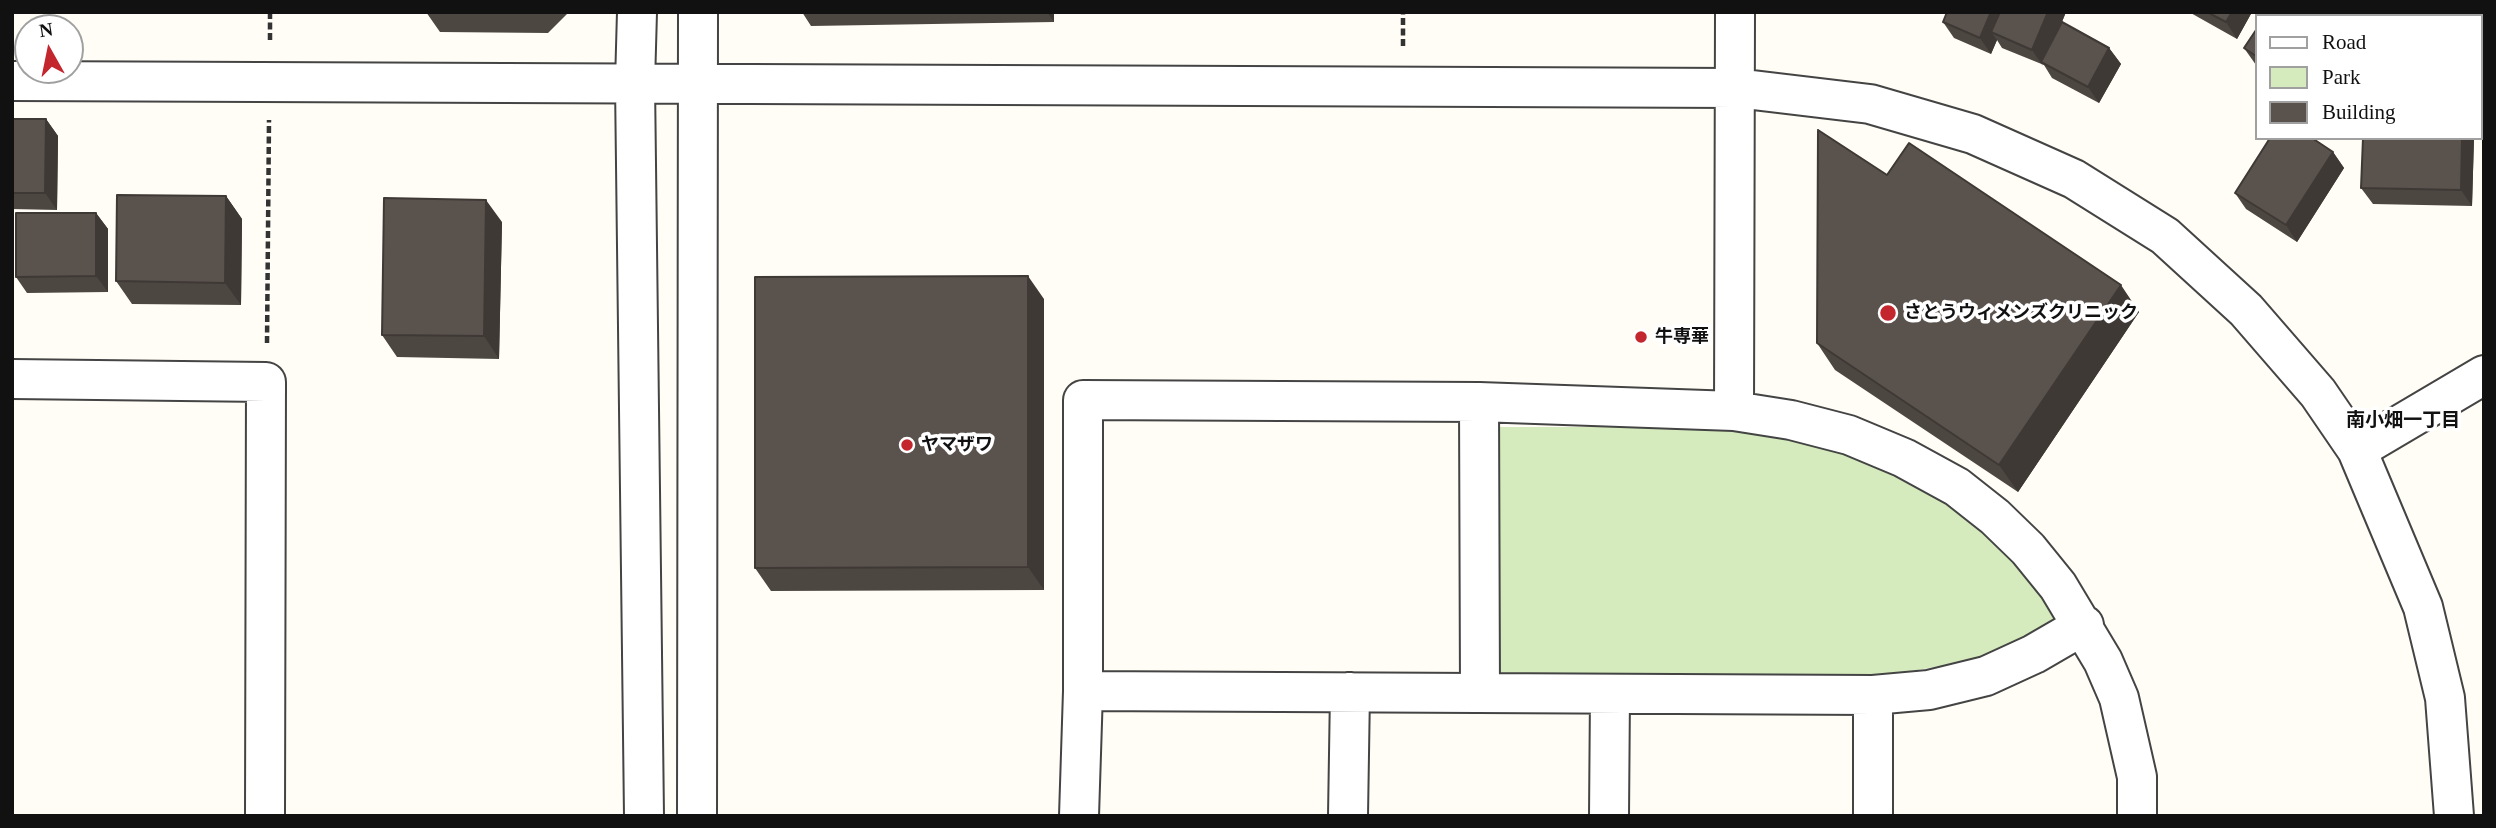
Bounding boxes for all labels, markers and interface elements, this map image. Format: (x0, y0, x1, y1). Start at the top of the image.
north arrow (14, 14, 84, 84)
legend (2254, 14, 2482, 140)
text: N (38, 18, 54, 41)
text: Road (2322, 30, 2366, 54)
text: Park (2322, 65, 2361, 89)
text: Building (2322, 100, 2396, 124)
place label: さとうウィメンズクリニック (1904, 302, 2138, 324)
marker: さとうウィメンズクリニック (1878, 303, 1898, 323)
place label: 牛専華 (1655, 326, 1709, 348)
marker: 牛専華 (1633, 329, 1649, 345)
district label: 南小畑一丁目 (2346, 410, 2460, 432)
place label: ヤマザワ (921, 434, 993, 456)
marker: ヤマザワ (899, 437, 915, 453)

